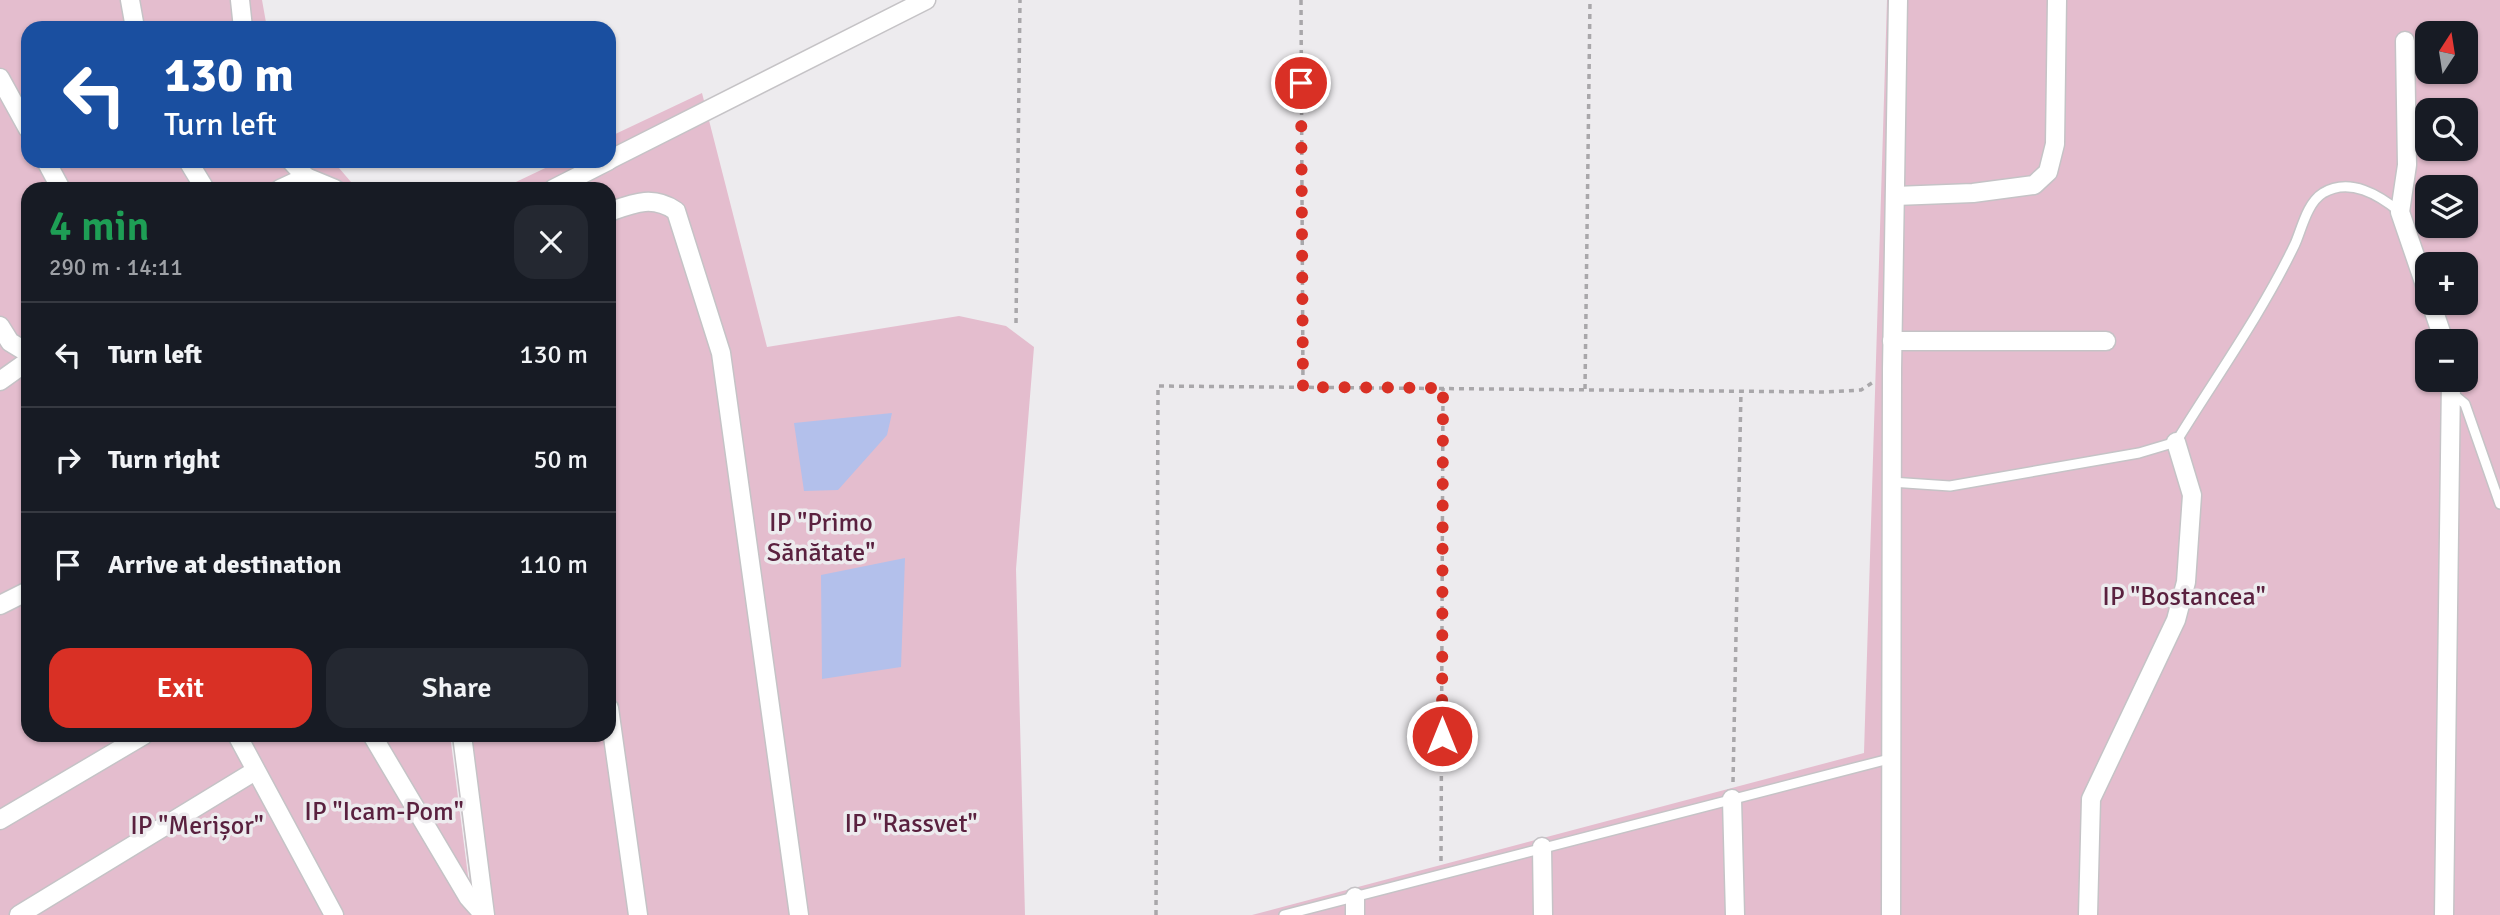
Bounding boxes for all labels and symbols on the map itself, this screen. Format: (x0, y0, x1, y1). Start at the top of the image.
north arrow (2415, 21, 2478, 84)
pin (1271, 53, 1331, 113)
park label: IP "Primo Sănătate" (767, 507, 875, 569)
park label: IP "Bostancea" (2102, 581, 2266, 613)
position arrow (1405, 699, 1479, 773)
park label: IP "Icam-Pom" (304, 796, 464, 828)
park label: IP "Rassvet" (844, 808, 978, 840)
park label: IP "Merișor" (130, 810, 264, 842)

